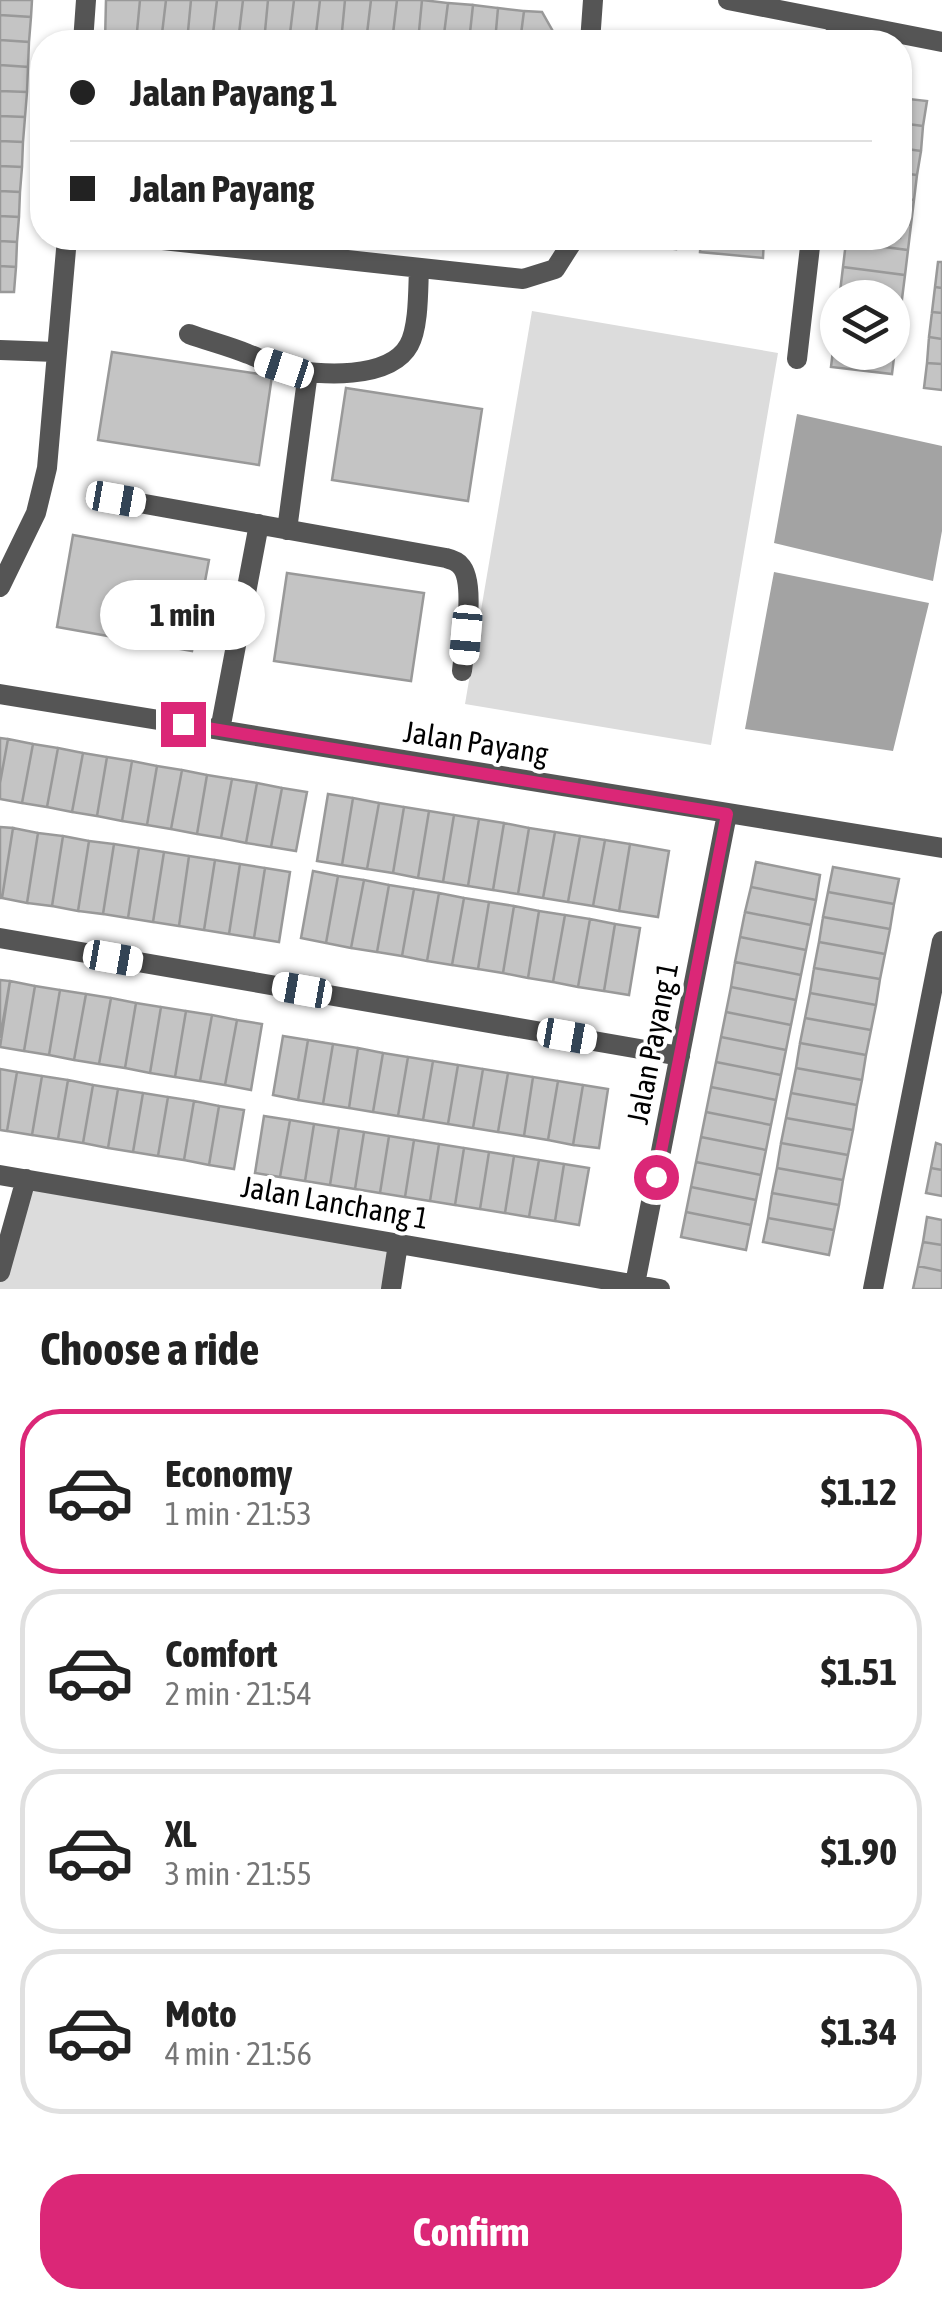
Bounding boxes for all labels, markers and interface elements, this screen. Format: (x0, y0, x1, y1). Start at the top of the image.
text: Jalan Payang 1 (130, 71, 338, 114)
text: Jalan Payang (130, 167, 314, 210)
map controls (820, 280, 910, 370)
button: layers (820, 280, 910, 370)
car (251, 344, 317, 392)
car (84, 479, 148, 519)
callout: 1 min (100, 579, 266, 649)
text: 1 min (150, 596, 215, 633)
car (448, 604, 484, 666)
route end (161, 702, 206, 747)
street label: Jalan Payang (401, 714, 551, 770)
car (81, 938, 145, 978)
street label: Jalan Payang 1 (620, 959, 684, 1127)
car (270, 970, 334, 1010)
car (535, 1016, 599, 1056)
route start (634, 1155, 679, 1200)
street label: Jalan Lanchang 1 (239, 1169, 431, 1235)
text: Choose a ride (40, 1323, 259, 1375)
icon: car (45, 1447, 135, 1537)
text: Economy (165, 1452, 292, 1495)
text: $1.12 (821, 1470, 897, 1513)
text: 1 min · 21:53 (165, 1495, 312, 1532)
icon: car (45, 1627, 135, 1717)
text: Comfort (165, 1632, 277, 1675)
text: $1.51 (821, 1650, 897, 1693)
text: 2 min · 21:54 (165, 1675, 312, 1712)
icon: car (45, 1807, 135, 1897)
text: XL (165, 1812, 197, 1855)
text: $1.90 (821, 1830, 897, 1873)
text: 3 min · 21:55 (165, 1855, 312, 1892)
icon: car (45, 1987, 135, 2077)
text: Moto (165, 1992, 237, 2035)
text: $1.34 (821, 2010, 897, 2053)
text: 4 min · 21:56 (165, 2035, 312, 2072)
button: Confirm (40, 2174, 902, 2289)

